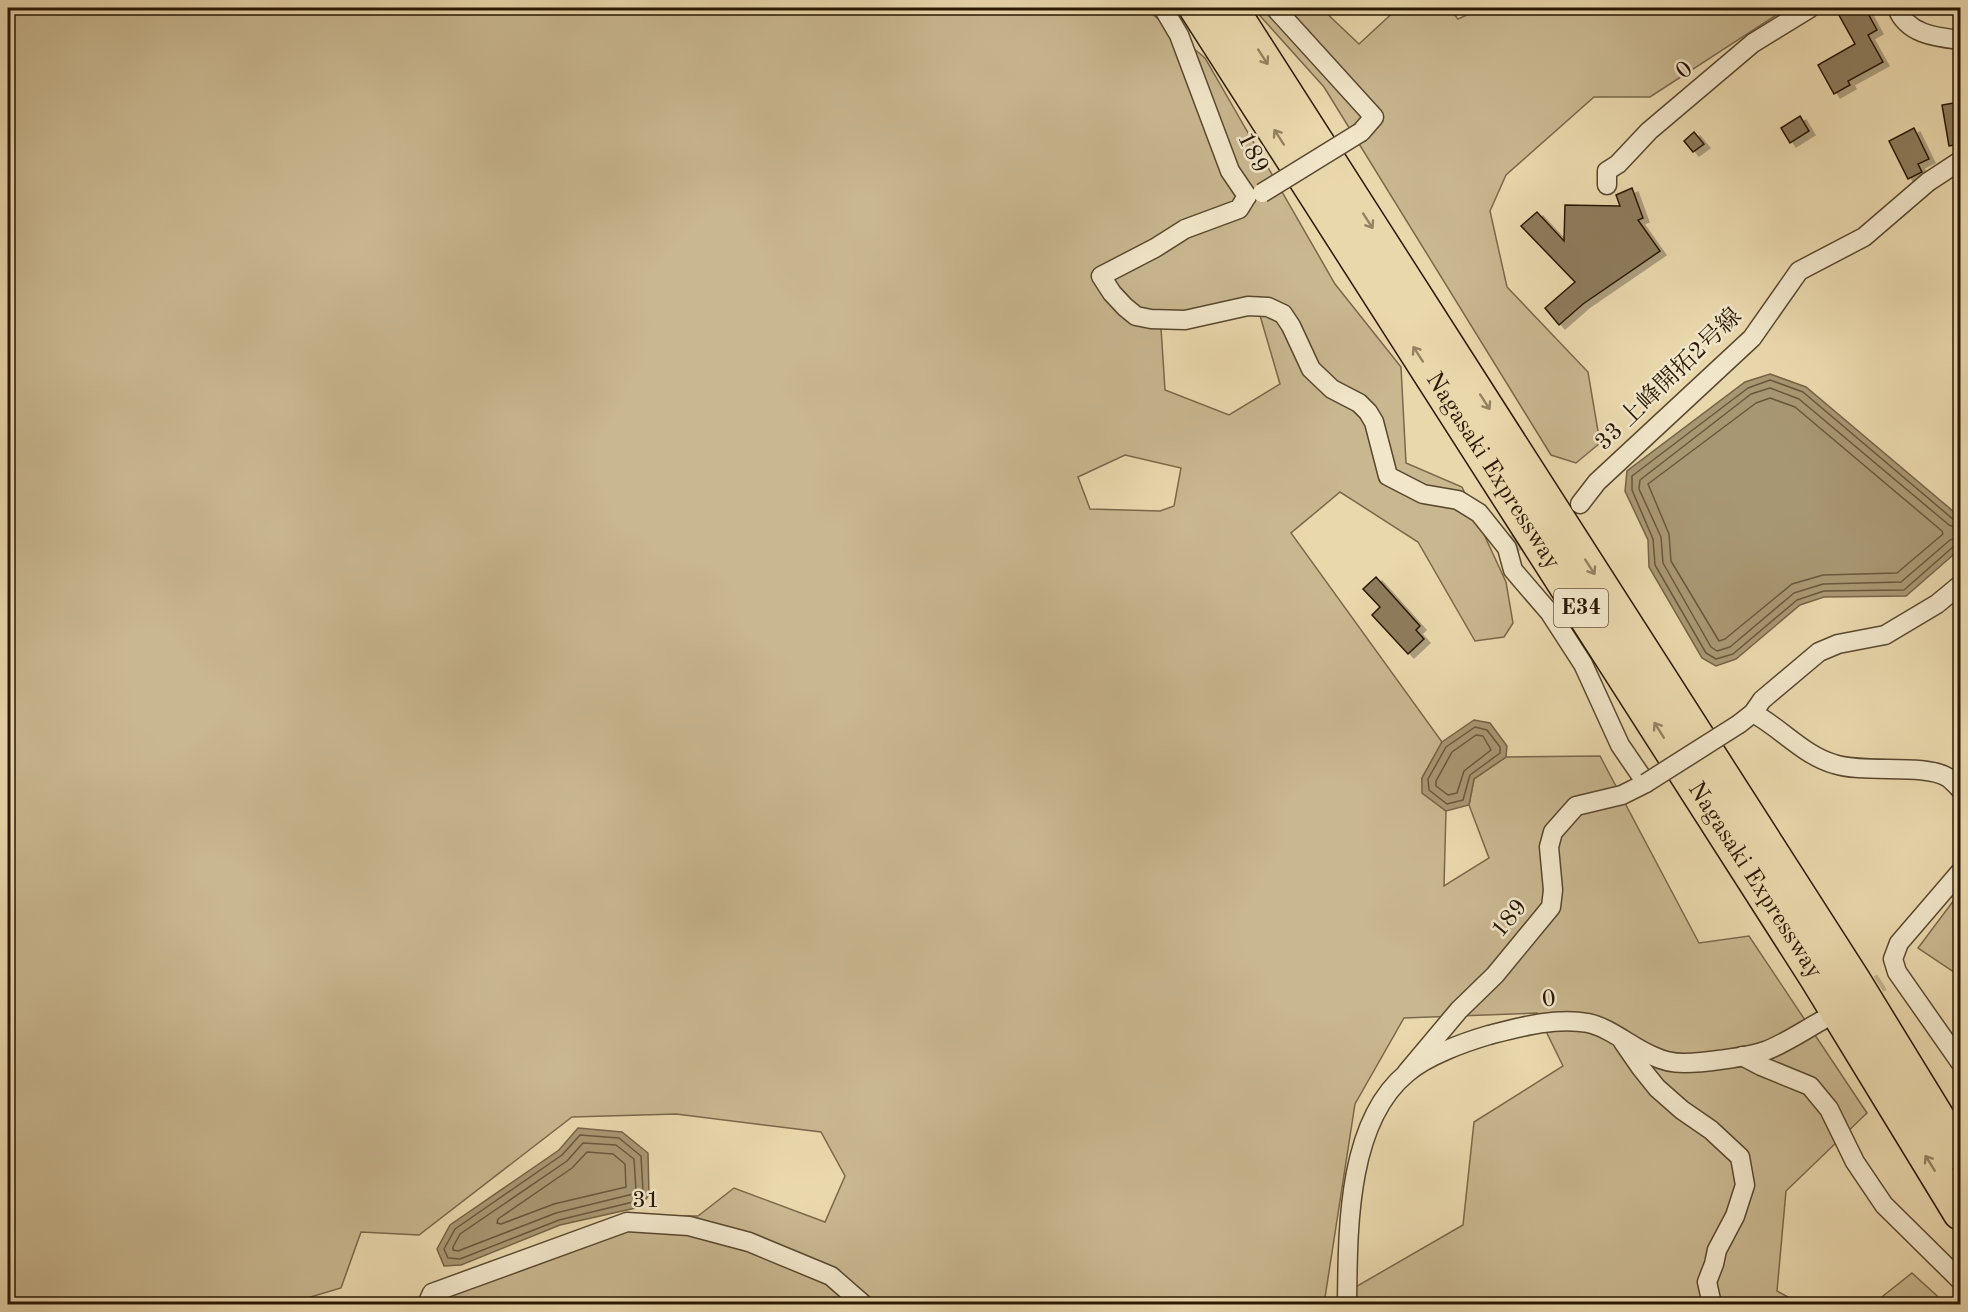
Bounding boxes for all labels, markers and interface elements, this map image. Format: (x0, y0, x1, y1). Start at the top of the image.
one-way arrow (1257, 48, 1269, 65)
street label: 0 (1672, 57, 1698, 85)
street label: 189 (1232, 129, 1272, 177)
one-way arrow (1273, 129, 1285, 146)
one-way arrow (1363, 212, 1375, 229)
street label: 33 上峰開拓2号線 (1589, 302, 1747, 455)
one-way arrow (1412, 346, 1424, 363)
street label: Nagasaki Expressway (1421, 369, 1564, 574)
one-way arrow (1479, 394, 1491, 410)
one-way arrow (1584, 558, 1597, 575)
road number: E34 (1554, 589, 1608, 627)
one-way arrow (1653, 722, 1666, 739)
street label: Nagasaki Expressway (1683, 778, 1826, 984)
street label: 189 (1487, 895, 1533, 943)
street label: 0 (1541, 987, 1557, 1013)
one-way arrow (1923, 1155, 1935, 1172)
street label: 31 (632, 1189, 660, 1213)

